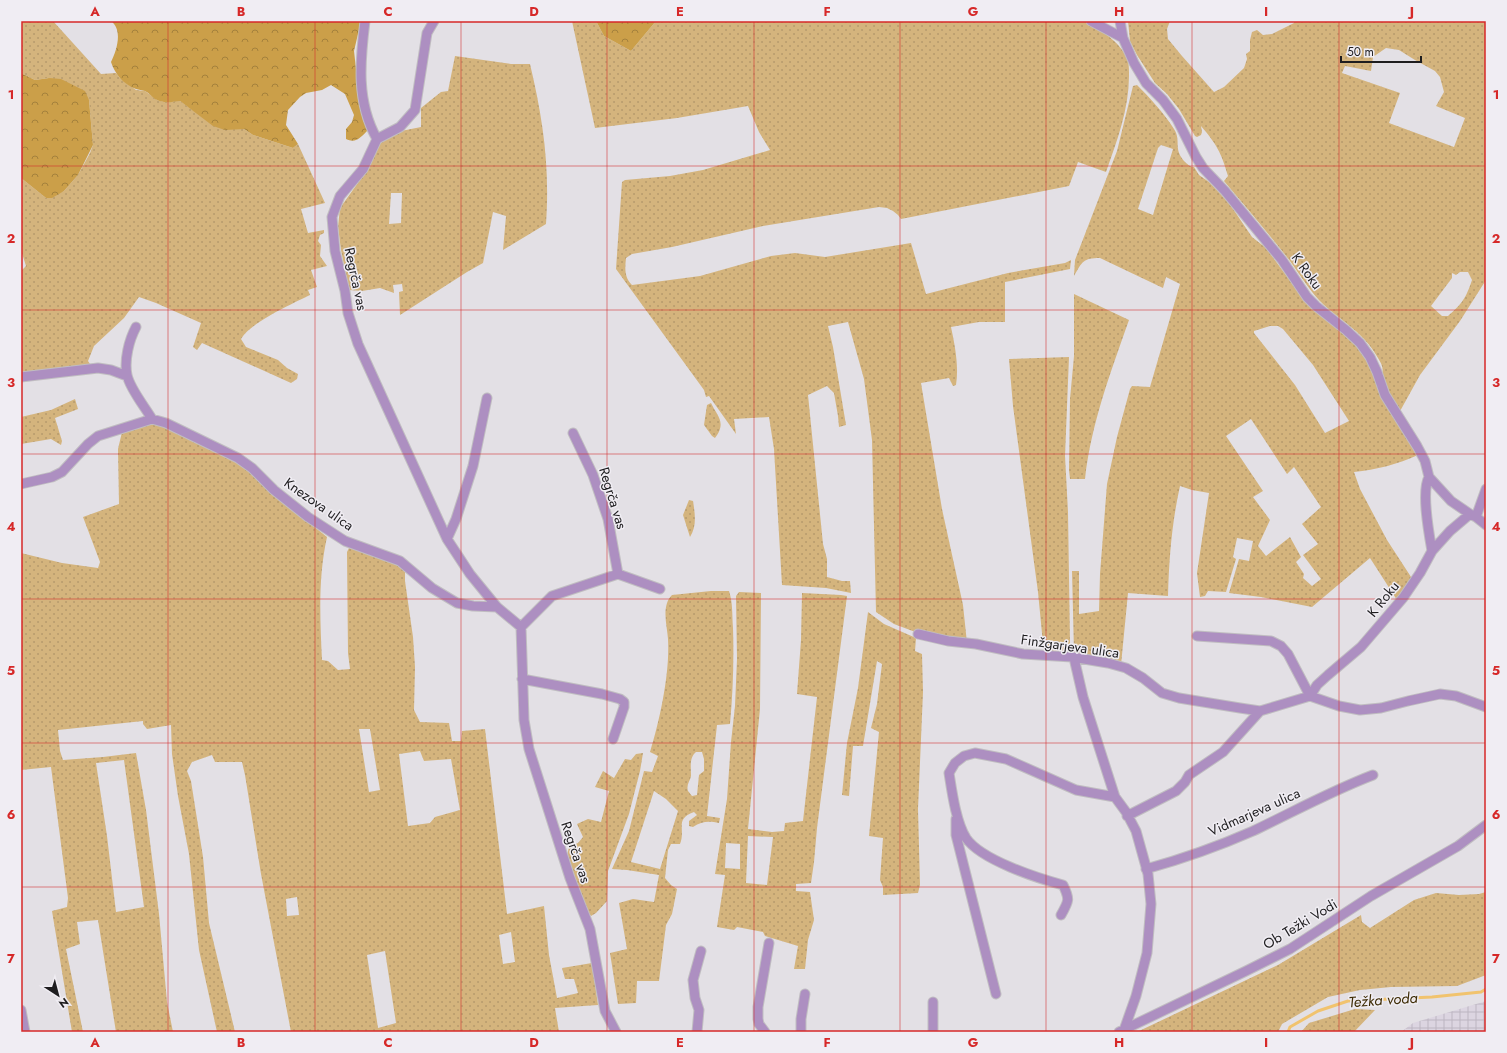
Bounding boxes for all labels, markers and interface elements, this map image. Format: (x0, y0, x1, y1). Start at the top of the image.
text: A (89, 2, 100, 21)
text: B (237, 2, 246, 21)
text: C (383, 2, 393, 21)
text: D (529, 2, 539, 21)
text: E (676, 2, 684, 21)
text: F (823, 2, 831, 21)
text: G (968, 2, 979, 21)
text: H (1114, 2, 1124, 21)
text: I (1264, 2, 1268, 21)
text: J (1407, 2, 1414, 21)
scale bar (1341, 38, 1421, 64)
text: 50 m (1347, 43, 1374, 61)
text: 1 (8, 85, 14, 104)
text: 1 (1493, 85, 1499, 104)
text: 2 (7, 229, 15, 248)
text: 2 (1492, 229, 1500, 248)
street label: Regrča vas (340, 246, 372, 313)
street label: K Roku (1287, 249, 1327, 293)
text: 3 (7, 373, 15, 392)
text: 3 (1492, 373, 1500, 392)
street label: Regrča vas (594, 465, 632, 532)
street label: Knezova ulica (280, 473, 358, 535)
text: 4 (6, 517, 16, 536)
text: 4 (1491, 517, 1501, 536)
street label: K Roku (1362, 577, 1404, 621)
street label: Finžgarjeva ulica (1020, 629, 1120, 663)
text: 5 (7, 661, 15, 680)
text: 5 (1492, 661, 1500, 680)
street label: Vidmarjeva ulica (1205, 783, 1303, 841)
text: 6 (7, 805, 16, 824)
text: 6 (1492, 805, 1501, 824)
street label: Regrča vas (556, 819, 596, 886)
street label: Ob Težki Vodi (1259, 894, 1341, 954)
text: 7 (7, 949, 15, 968)
text: 7 (1492, 949, 1500, 968)
north arrow (38, 975, 78, 1015)
water label: Težka voda (1348, 987, 1419, 1013)
text: N (56, 994, 72, 1012)
text: A (89, 1033, 100, 1052)
text: B (237, 1033, 246, 1052)
text: C (383, 1033, 393, 1052)
text: D (529, 1033, 539, 1052)
text: E (676, 1033, 684, 1052)
text: F (823, 1033, 831, 1052)
text: G (968, 1033, 979, 1052)
text: H (1114, 1033, 1124, 1052)
text: I (1264, 1033, 1268, 1052)
text: J (1407, 1033, 1414, 1052)

